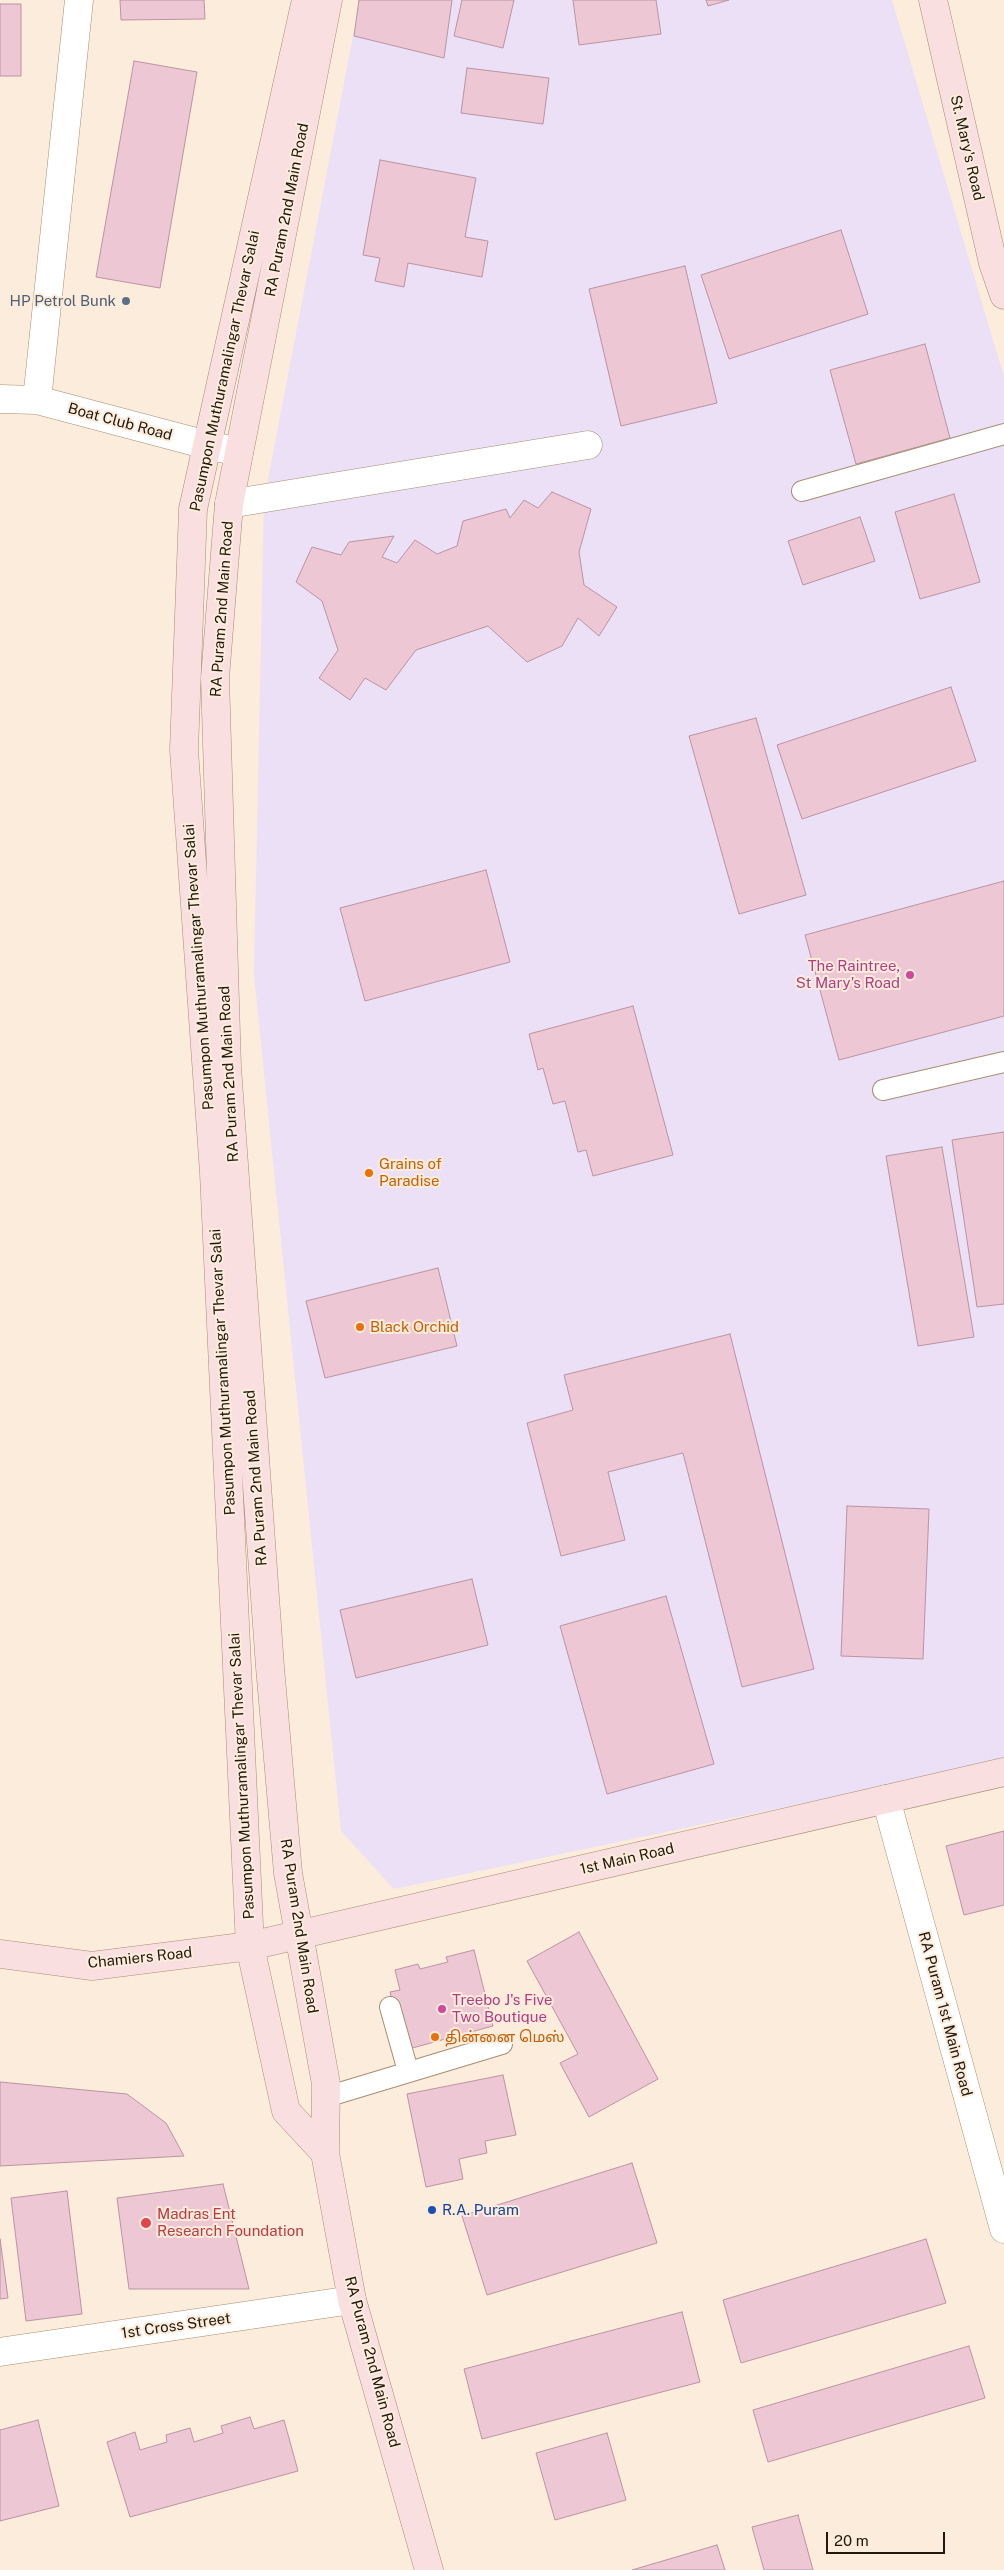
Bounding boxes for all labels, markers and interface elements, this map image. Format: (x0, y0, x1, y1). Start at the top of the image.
street label: St. Mary's Road (946, 93, 988, 203)
street label: RA Puram 2nd Main Road (261, 122, 313, 298)
street label: Pasumpon Muthuramalingar Thevar Salai (186, 229, 264, 513)
place label: HP Petrol Bunk (10, 292, 116, 310)
marker: HP Petrol Bunk (120, 295, 132, 307)
street label: Boat Club Road (66, 399, 174, 445)
street label: RA Puram 2nd Main Road (207, 520, 237, 698)
street label: Pasumpon Muthuramalingar Thevar Salai (180, 823, 218, 1111)
place label: The Raintree, St Mary's Road (796, 957, 900, 992)
marker: The Raintree, St Mary's Road (904, 969, 916, 981)
street label: RA Puram 2nd Main Road (215, 985, 243, 1163)
place label: Grains of Paradise (379, 1155, 442, 1190)
marker: Grains of Paradise (363, 1167, 375, 1179)
street label: Pasumpon Muthuramalingar Thevar Salai (207, 1228, 239, 1516)
place label: Black Orchid (370, 1318, 459, 1336)
marker: Black Orchid (354, 1321, 366, 1333)
street label: RA Puram 2nd Main Road (241, 1389, 271, 1567)
street label: Pasumpon Muthuramalingar Thevar Salai (226, 1632, 258, 1920)
street label: RA Puram 2nd Main Road (276, 1837, 322, 2015)
street label: 1st Main Road (578, 1839, 676, 1879)
street label: RA Puram 1st Main Road (914, 1930, 976, 2098)
street label: Chamiers Road (87, 1944, 193, 1972)
place label: Treebo J's Five Two Boutique (452, 1991, 552, 2026)
marker: Treebo J's Five Two Boutique (436, 2003, 448, 2015)
place label: தின்னை மெஸ் (445, 2028, 565, 2046)
marker: தின்னை மெஸ் (429, 2031, 441, 2043)
place label: R.A. Puram (442, 2201, 519, 2219)
marker: R.A. Puram (426, 2204, 438, 2216)
place label: Madras Ent Research Foundation (157, 2205, 304, 2240)
marker: Madras Ent Research Foundation (139, 2216, 153, 2230)
street label: RA Puram 2nd Main Road (340, 2274, 404, 2450)
street label: 1st Cross Street (120, 2309, 232, 2343)
scale bar (829, 2522, 948, 2554)
text: 20 m (834, 2532, 869, 2549)

